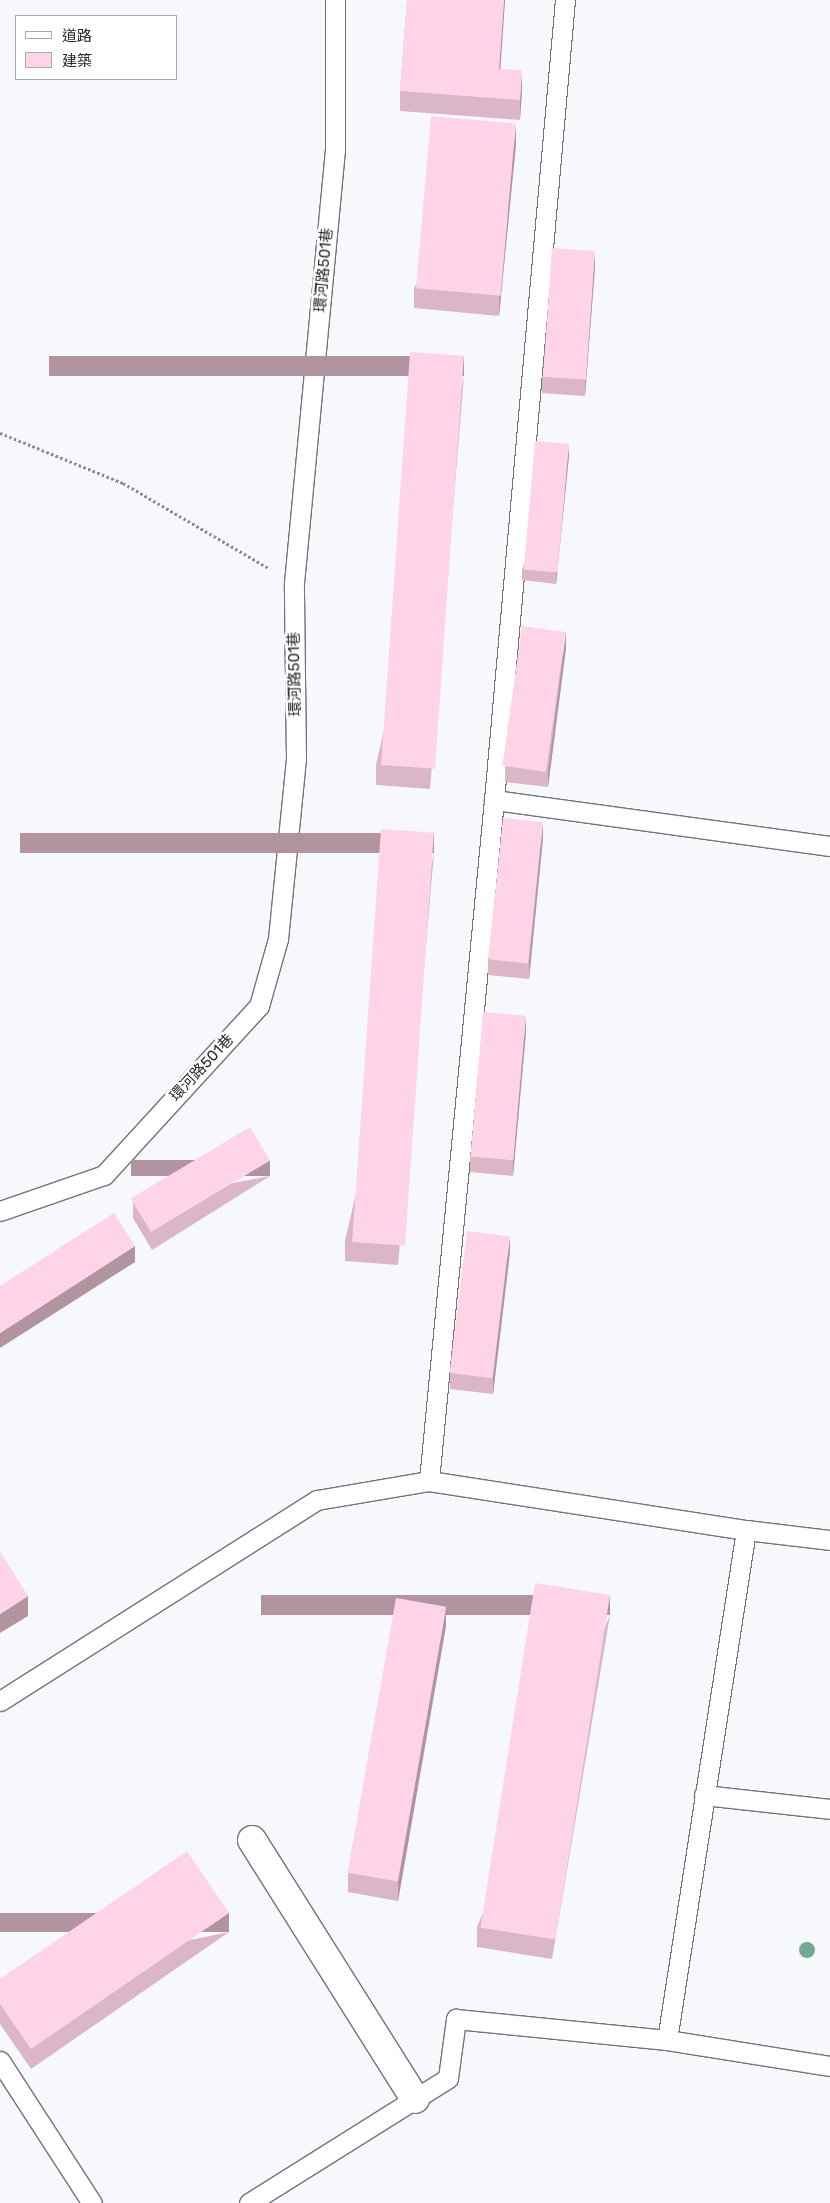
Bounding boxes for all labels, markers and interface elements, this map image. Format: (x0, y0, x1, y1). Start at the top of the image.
legend (15, 15, 178, 80)
text: 道路 (62, 27, 92, 45)
text: 建築 (62, 52, 92, 70)
street label: 環河路501巷 (311, 227, 337, 313)
street label: 環河路501巷 (285, 631, 305, 717)
street label: 環河路501巷 (166, 1031, 238, 1105)

